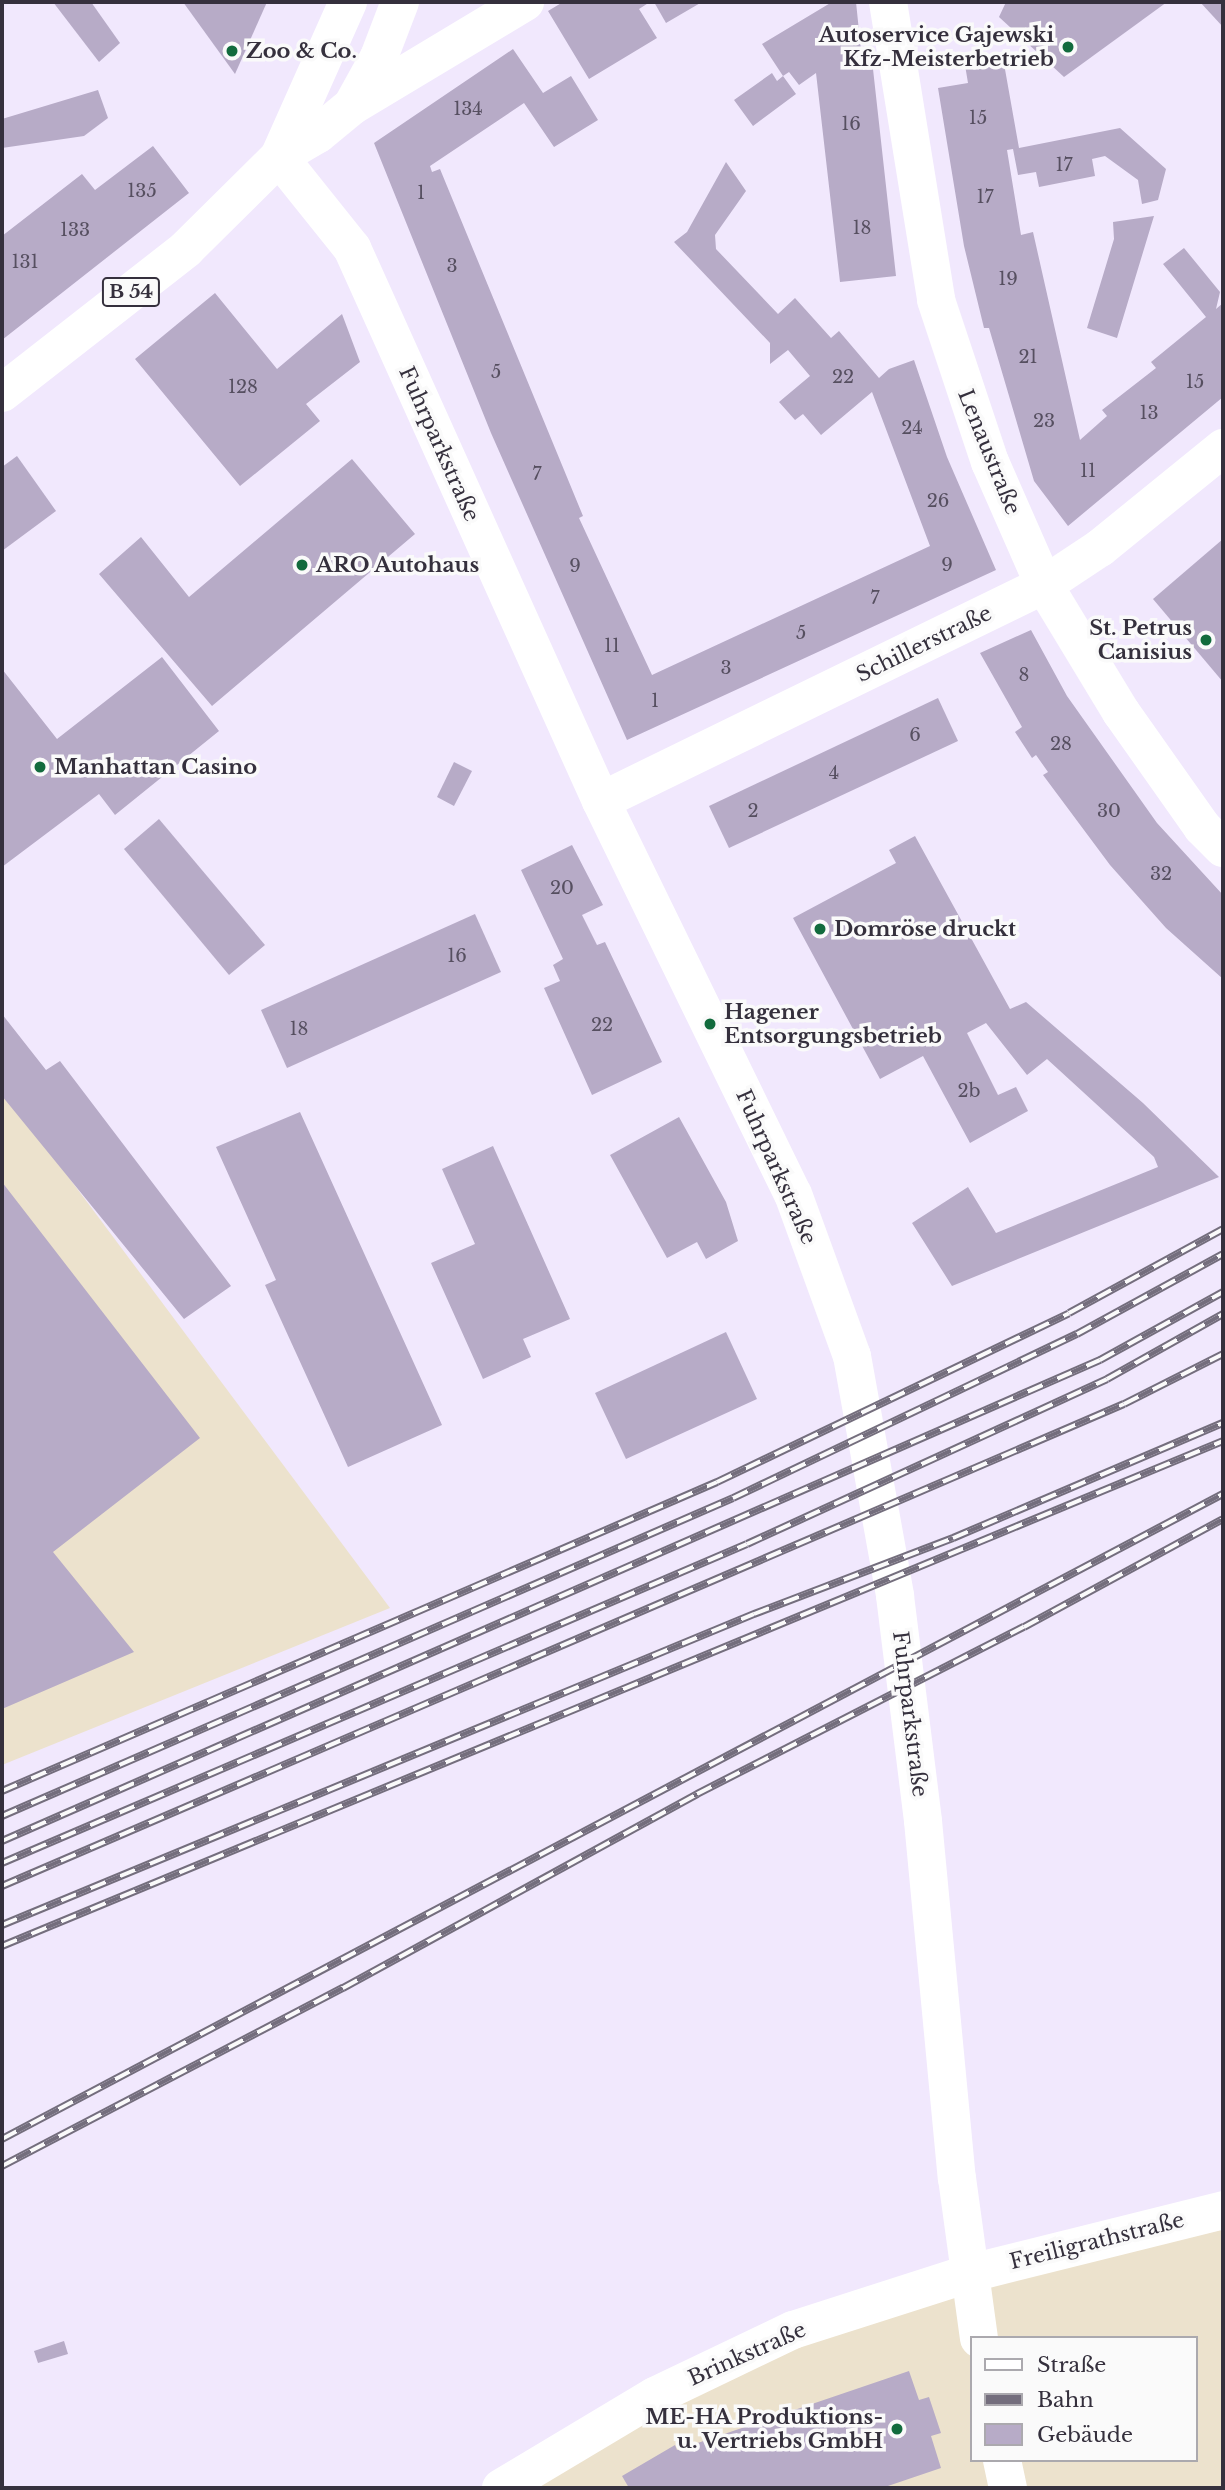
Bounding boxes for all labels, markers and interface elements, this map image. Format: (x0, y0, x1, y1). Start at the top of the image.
place label: Autoservice Gajewski Kfz-Meisterbetrieb (819, 22, 1054, 72)
place label: Zoo & Co. (246, 38, 357, 64)
marker: Autoservice Gajewski Kfz-Meisterbetrieb (1060, 39, 1076, 55)
marker: Zoo & Co. (224, 43, 240, 59)
house number: 134 (453, 98, 483, 120)
house number: 15 (969, 107, 987, 129)
house number: 16 (841, 113, 861, 135)
house number: 17 (1055, 154, 1073, 176)
house number: 135 (127, 180, 157, 202)
house number: 1 (417, 182, 425, 204)
house number: 17 (976, 186, 994, 208)
house number: 18 (853, 217, 871, 239)
house number: 133 (60, 219, 90, 241)
house number: 131 (11, 251, 39, 273)
house number: 3 (446, 255, 458, 277)
house number: 19 (998, 268, 1018, 290)
road number: B 54 (101, 276, 161, 308)
house number: 21 (1018, 346, 1038, 368)
house number: 5 (491, 361, 501, 383)
street label: Fuhrparkstraße (394, 363, 484, 525)
house number: 22 (832, 366, 854, 388)
house number: 15 (1186, 371, 1204, 393)
house number: 128 (228, 376, 258, 398)
street label: Lenaustraße (952, 386, 1026, 518)
house number: 13 (1139, 402, 1159, 424)
house number: 23 (1033, 410, 1055, 432)
house number: 24 (901, 417, 923, 439)
house number: 11 (1080, 460, 1096, 482)
house number: 7 (532, 463, 542, 485)
house number: 26 (927, 490, 949, 512)
place label: ARO Autohaus (316, 552, 480, 578)
house number: 9 (941, 554, 953, 576)
house number: 9 (569, 555, 581, 577)
marker: ARO Autohaus (294, 557, 310, 573)
house number: 7 (870, 587, 880, 609)
street label: Schillerstraße (852, 600, 996, 688)
place label: St. Petrus Canisius (1089, 615, 1192, 665)
house number: 5 (796, 622, 806, 644)
marker: St. Petrus Canisius (1198, 632, 1214, 648)
house number: 11 (604, 635, 620, 657)
house number: 3 (720, 657, 732, 679)
house number: 8 (1019, 664, 1029, 686)
house number: 1 (651, 690, 659, 712)
house number: 6 (909, 724, 921, 746)
house number: 28 (1050, 733, 1072, 755)
place label: Manhattan Casino (54, 754, 257, 780)
marker: Manhattan Casino (32, 759, 48, 775)
house number: 4 (829, 762, 839, 784)
house number: 2 (747, 800, 759, 822)
house number: 30 (1097, 800, 1121, 822)
house number: 32 (1150, 863, 1172, 885)
house number: 20 (550, 877, 574, 899)
place label: Domröse druckt (834, 916, 1016, 942)
marker: Domröse druckt (812, 921, 828, 937)
house number: 16 (447, 945, 467, 967)
place label: Hagener Entsorgungsbetrieb (724, 999, 942, 1049)
house number: 22 (591, 1014, 613, 1036)
marker: Hagener Entsorgungsbetrieb (702, 1016, 718, 1032)
house number: 18 (290, 1018, 308, 1040)
house number: 2b (958, 1080, 980, 1102)
street label: Fuhrparkstraße (731, 1086, 821, 1248)
street label: Fuhrparkstraße (887, 1630, 933, 1798)
street label: Freiligrathstraße (1007, 2207, 1187, 2275)
street label: Brinkstraße (684, 2317, 810, 2391)
legend (970, 2336, 1197, 2462)
text: Straße (1037, 2352, 1106, 2378)
text: Bahn (1037, 2387, 1094, 2413)
place label: ME-HA Produktions- u. Vertriebs GmbH (644, 2404, 883, 2454)
marker: ME-HA Produktions- u. Vertriebs GmbH (889, 2421, 905, 2437)
text: Gebäude (1037, 2422, 1133, 2448)

